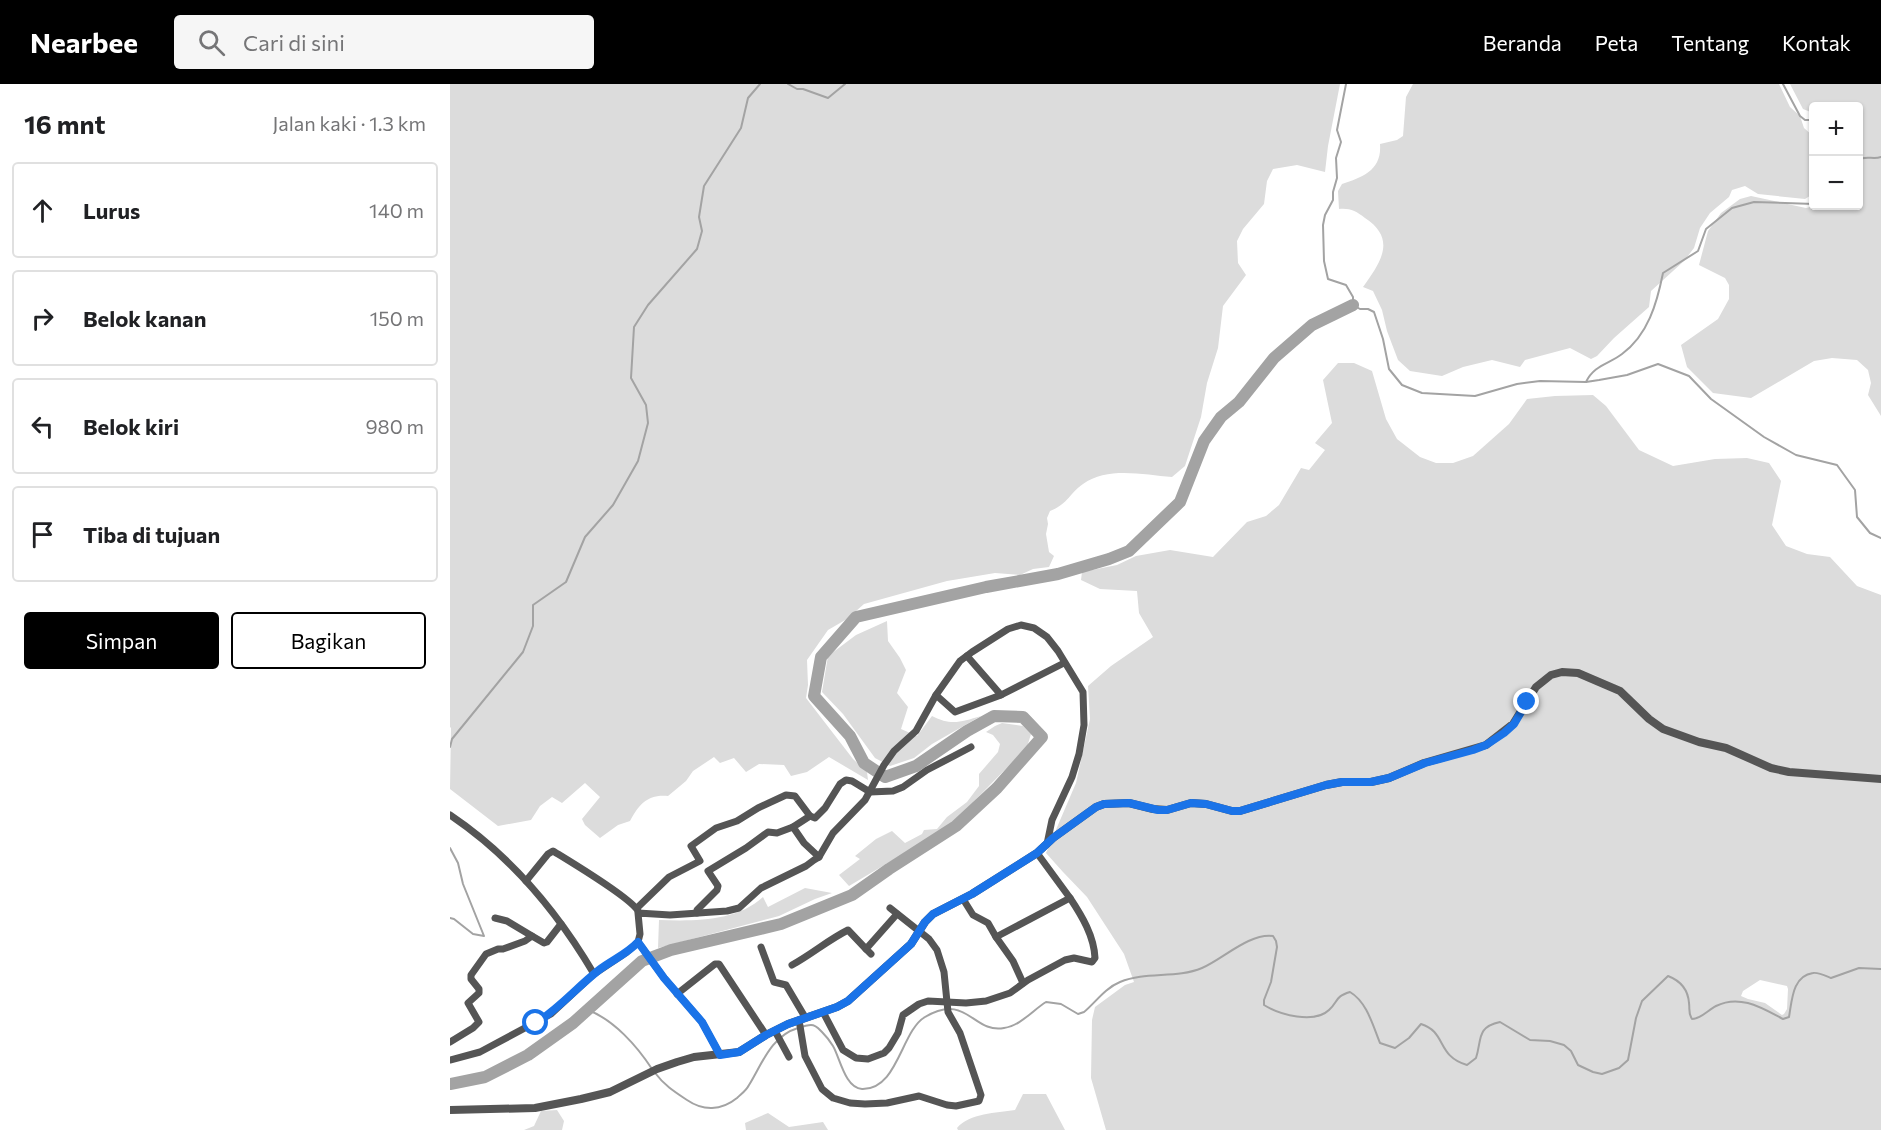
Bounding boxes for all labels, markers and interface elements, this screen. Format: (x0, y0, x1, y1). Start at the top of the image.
search box (174, 15, 594, 69)
text: Nearbee (30, 25, 138, 59)
icon: search (195, 26, 228, 59)
text: Cari di sini (243, 29, 345, 56)
text: Beranda (1483, 30, 1562, 55)
text: Peta (1595, 30, 1638, 55)
text: Tentang (1671, 30, 1749, 55)
text: Kontak (1782, 30, 1851, 55)
map controls (1809, 102, 1863, 210)
button: + (1809, 102, 1863, 156)
text: 16 mnt (24, 108, 105, 139)
text: Jalan kaki · 1.3 km (272, 111, 426, 135)
button: − (1809, 156, 1863, 210)
icon: ahead (26, 194, 59, 227)
text: Lurus (83, 197, 140, 224)
text: 140 m (369, 198, 424, 222)
icon: right (26, 302, 59, 335)
text: Belok kanan (83, 305, 206, 332)
text: 150 m (370, 306, 424, 330)
icon: left (26, 410, 59, 443)
text: Belok kiri (83, 413, 179, 440)
text: 980 m (365, 414, 424, 438)
icon: arrive (26, 518, 59, 551)
text: Tiba di tujuan (83, 521, 220, 548)
button: Simpan (24, 612, 219, 669)
button: Bagikan (231, 612, 426, 669)
route end (1513, 688, 1539, 714)
route start (522, 1009, 548, 1035)

